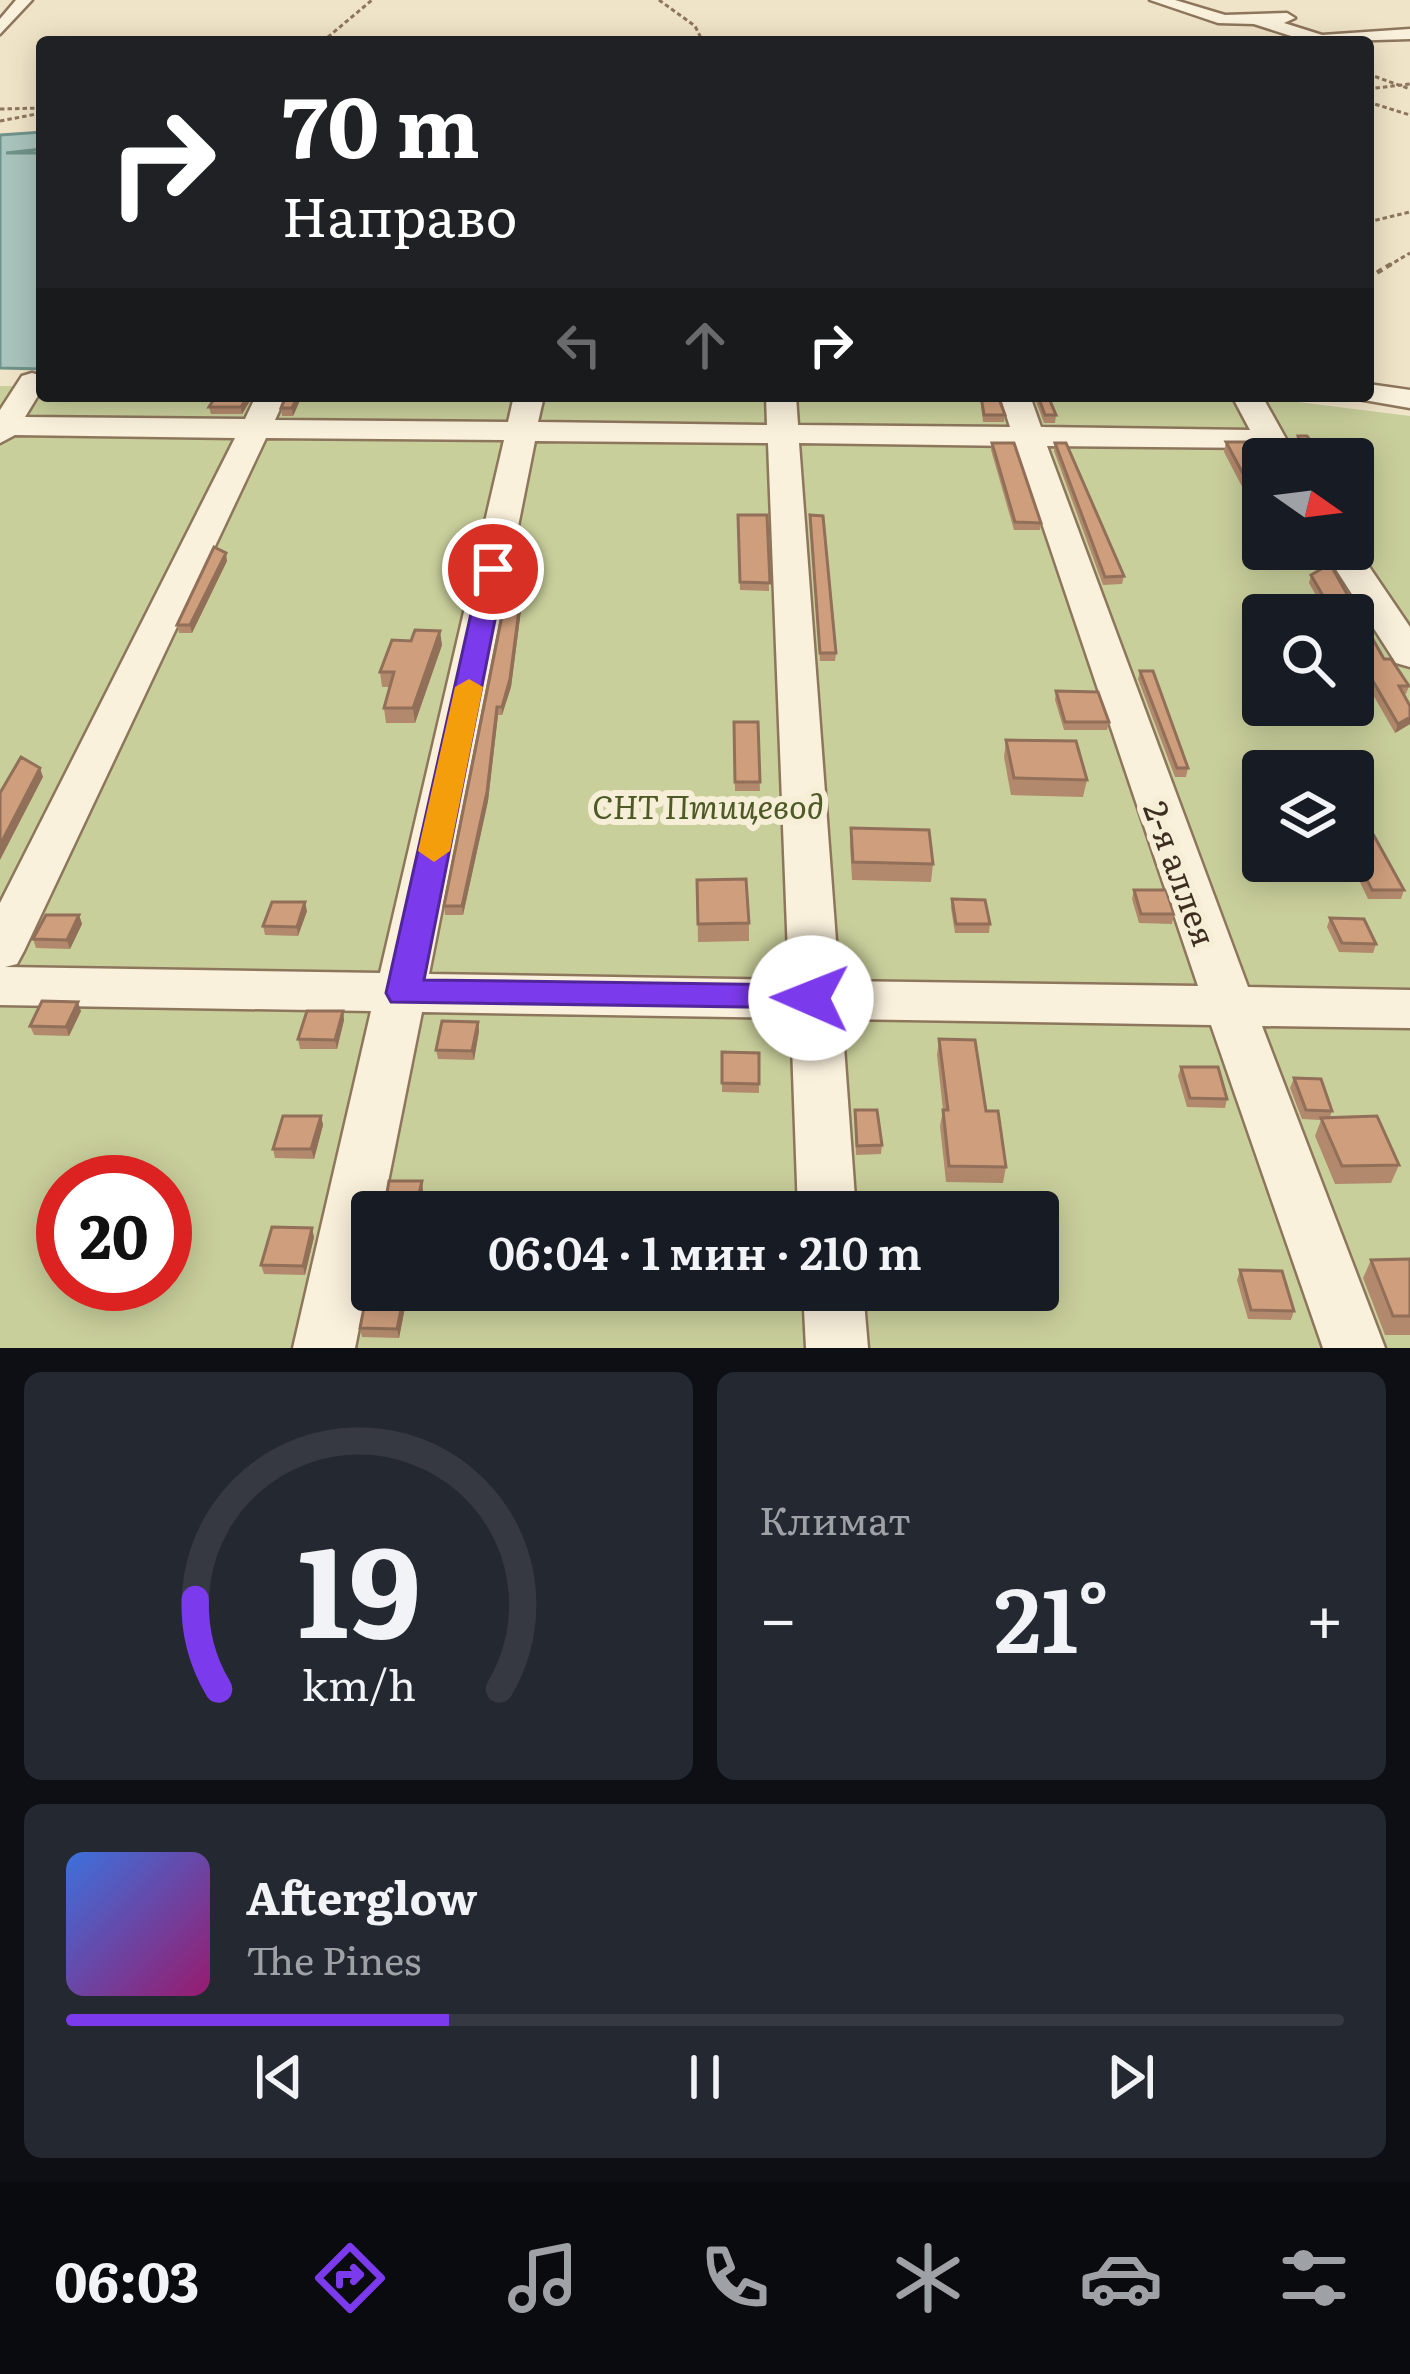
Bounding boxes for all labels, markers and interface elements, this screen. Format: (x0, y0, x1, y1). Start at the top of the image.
text: 70 m (282, 59, 480, 184)
icon: right (84, 84, 240, 240)
text: Направо (282, 173, 517, 254)
icon: left (546, 312, 612, 378)
icon: ahead (672, 312, 738, 378)
icon: right (798, 312, 864, 378)
north arrow (1242, 438, 1374, 570)
map controls (1242, 438, 1374, 882)
pin (442, 518, 544, 620)
icon: arrive (460, 536, 526, 602)
button: search (1242, 594, 1374, 726)
button: layers (1242, 750, 1374, 882)
park label: СНТ Птицевод (592, 780, 824, 829)
street label: 2-я аллея (1133, 794, 1231, 952)
position arrow (748, 935, 874, 1061)
speed limit sign: 20 (36, 1155, 192, 1311)
text: 06:04 · 1 мин · 210 m (488, 1217, 922, 1284)
text: Климат (759, 1489, 911, 1547)
text: 19 (297, 1491, 420, 1676)
text: 21° (994, 1547, 1109, 1681)
text: − (759, 1565, 797, 1663)
text: + (1306, 1565, 1344, 1663)
text: km/h (301, 1651, 416, 1714)
text: Afterglow (246, 1862, 477, 1929)
text: The Pines (246, 1929, 421, 1987)
icon: previous (246, 2044, 312, 2110)
icon: pause (672, 2044, 738, 2110)
icon: next (1098, 2044, 1164, 2110)
icon: directions (308, 2236, 392, 2320)
icon: music (501, 2236, 585, 2320)
icon: phone (693, 2236, 777, 2320)
icon: climate (886, 2236, 970, 2320)
icon: car (1079, 2236, 1163, 2320)
icon: filters (1272, 2236, 1356, 2320)
text: 06:03 (54, 2238, 199, 2319)

